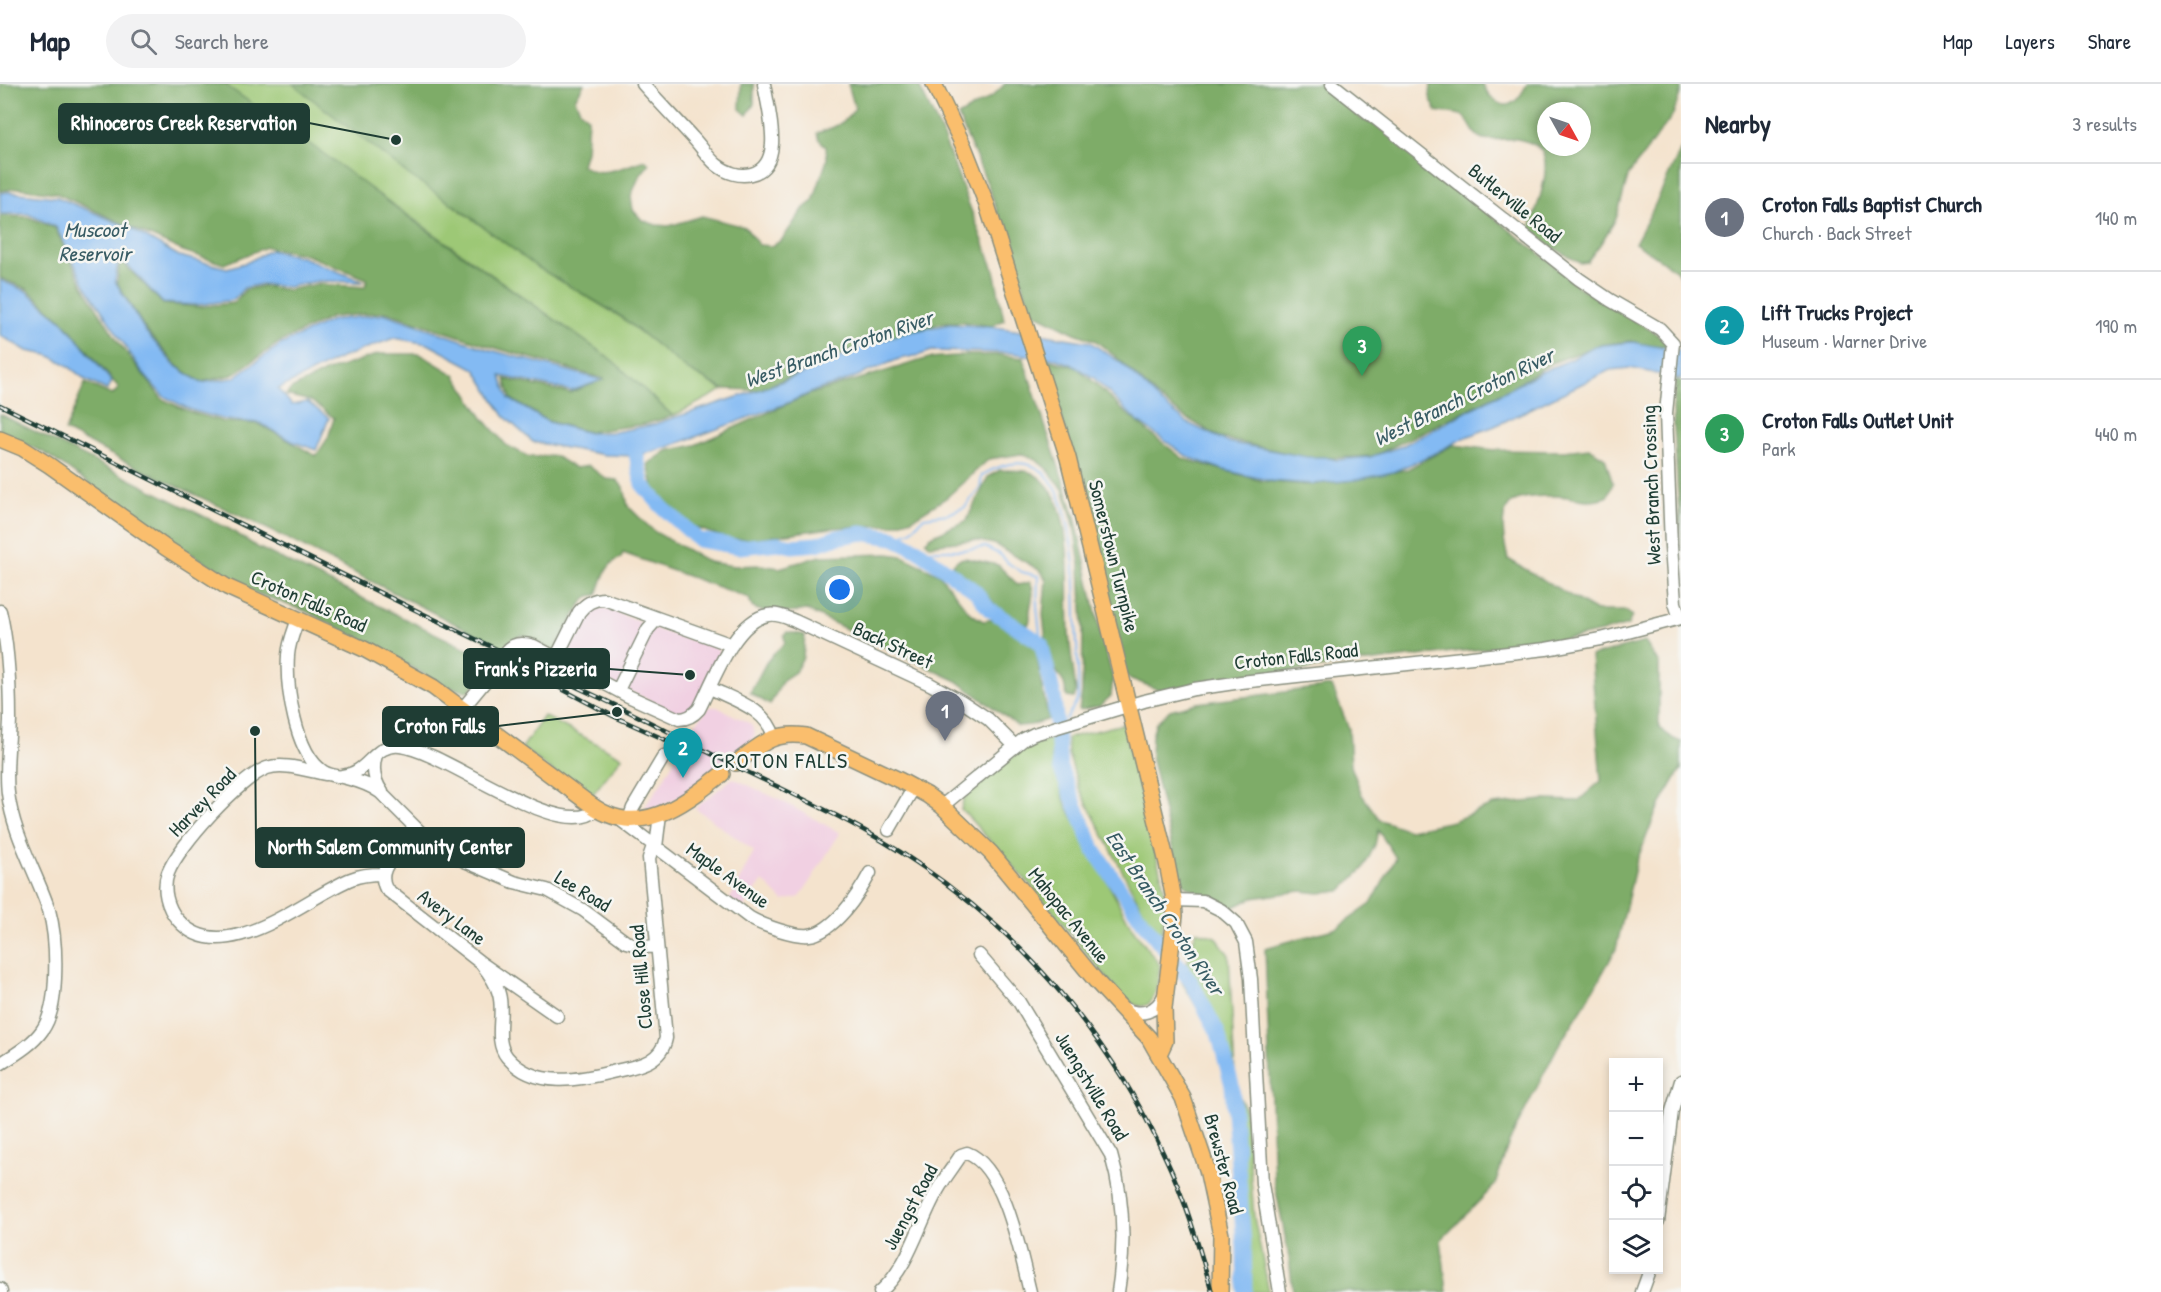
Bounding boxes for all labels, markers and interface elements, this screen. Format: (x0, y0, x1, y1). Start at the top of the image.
search box (106, 14, 526, 68)
text: Map (30, 22, 70, 60)
icon: search (127, 25, 160, 58)
text: Search here (175, 26, 269, 56)
text: Map (1943, 27, 1972, 56)
text: Layers (2005, 27, 2055, 56)
text: Share (2088, 27, 2131, 56)
north arrow (1537, 102, 1591, 156)
callout: Rhinoceros Creek Reservation (59, 104, 309, 143)
text: Nearby (1705, 106, 1771, 141)
text: Rhinoceros Creek Reservation (71, 108, 297, 137)
text: 3 results (2072, 110, 2137, 137)
street label: Butlerville Road (1463, 157, 1568, 249)
text: Croton Falls Baptist Church (1762, 189, 1982, 219)
text: 1 (1721, 204, 1728, 231)
text: 140 m (2095, 204, 2137, 231)
water label: Muscoot Reservoir (59, 215, 134, 268)
text: Church · Back Street (1762, 219, 1912, 246)
text: Lift Trucks Project (1762, 297, 1912, 327)
water label: West Branch Croton River (741, 302, 939, 394)
text: 2 (1720, 312, 1729, 339)
text: 190 m (2095, 312, 2137, 339)
pin: 3 (1342, 326, 1382, 376)
text: Museum · Warner Drive (1762, 327, 1927, 354)
water label: West Branch Croton River (1369, 339, 1561, 453)
street label: West Branch Crossing (1634, 405, 1667, 565)
text: Croton Falls Outlet Unit (1762, 405, 1953, 435)
text: 3 (1720, 420, 1729, 447)
text: 440 m (2095, 420, 2137, 447)
text: Park (1762, 435, 1795, 462)
street label: Somerstown Turnpike (1083, 477, 1146, 635)
street label: Croton Falls Road (247, 563, 372, 638)
your location (825, 575, 854, 604)
street label: Back Street (849, 614, 939, 675)
street label: Croton Falls Road (1233, 636, 1359, 675)
callout: Frank's Pizzeria (464, 649, 609, 688)
text: Frank's Pizzeria (475, 654, 597, 683)
pin: 1 (926, 692, 964, 741)
callout: Croton Falls (383, 707, 498, 746)
text: Croton Falls (394, 711, 486, 740)
pin: 2 (664, 728, 702, 778)
district label: CROTON FALLS (711, 745, 849, 775)
street label: Harvey Road (162, 761, 242, 842)
water label: East Branch Croton River (1099, 825, 1233, 1003)
callout: North Salem Community Center (256, 828, 524, 867)
text: North Salem Community Center (268, 832, 513, 862)
street label: Maple Avenue (681, 835, 775, 914)
street label: Mahopac Avenue (1022, 861, 1116, 968)
street label: Lee Road (550, 863, 616, 918)
street label: Avery Lane (413, 882, 492, 951)
street label: Close Hill Road (622, 924, 659, 1030)
street label: Juengstville Road (1049, 1026, 1136, 1145)
map controls (1609, 1058, 1663, 1274)
button: + (1609, 1058, 1663, 1112)
street label: Brewster Road (1198, 1111, 1251, 1217)
button: − (1609, 1112, 1663, 1166)
street label: Juengst Road (876, 1159, 943, 1254)
button: locate (1609, 1166, 1663, 1220)
button: layers (1609, 1220, 1663, 1274)

